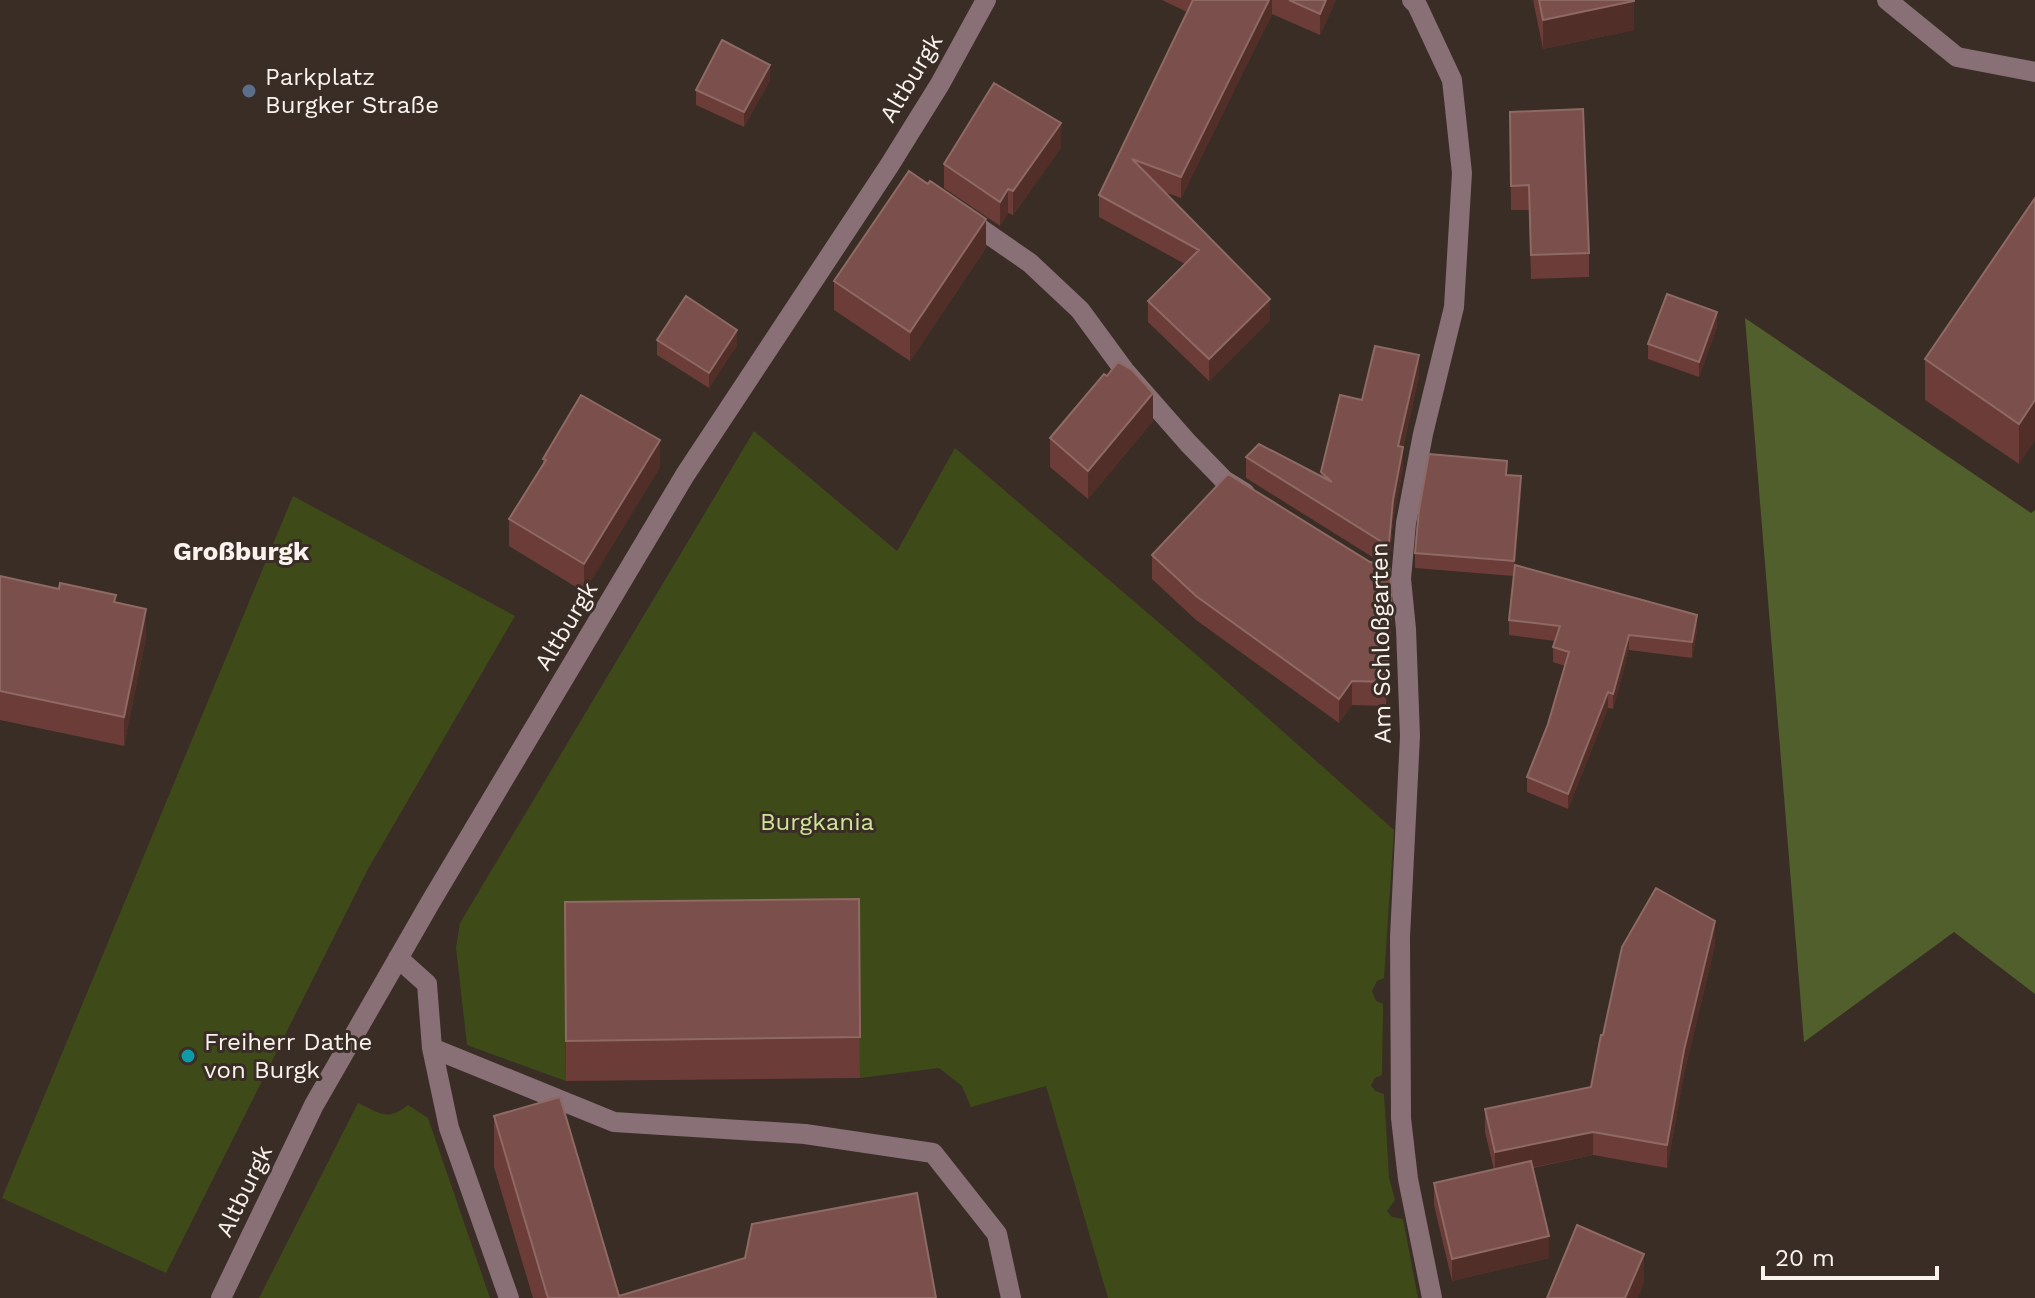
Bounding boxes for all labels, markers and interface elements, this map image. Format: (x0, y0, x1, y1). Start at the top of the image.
street label: Altburgk (874, 28, 948, 127)
place label: Parkplatz Burgker Straße (265, 63, 439, 119)
marker: Parkplatz Burgker Straße (240, 82, 258, 100)
district label: Großburgk (173, 536, 310, 566)
street label: Am Schloßgarten (1365, 542, 1397, 744)
street label: Altburgk (529, 576, 603, 675)
park label: Burgkania (760, 808, 874, 836)
place label: Freiherr Dathe von Burgk (204, 1028, 372, 1084)
marker: Freiherr Dathe von Burgk (179, 1047, 197, 1065)
street label: Altburgk (210, 1140, 278, 1241)
scale bar (1763, 1230, 1937, 1280)
text: 20 m (1775, 1244, 1835, 1272)

